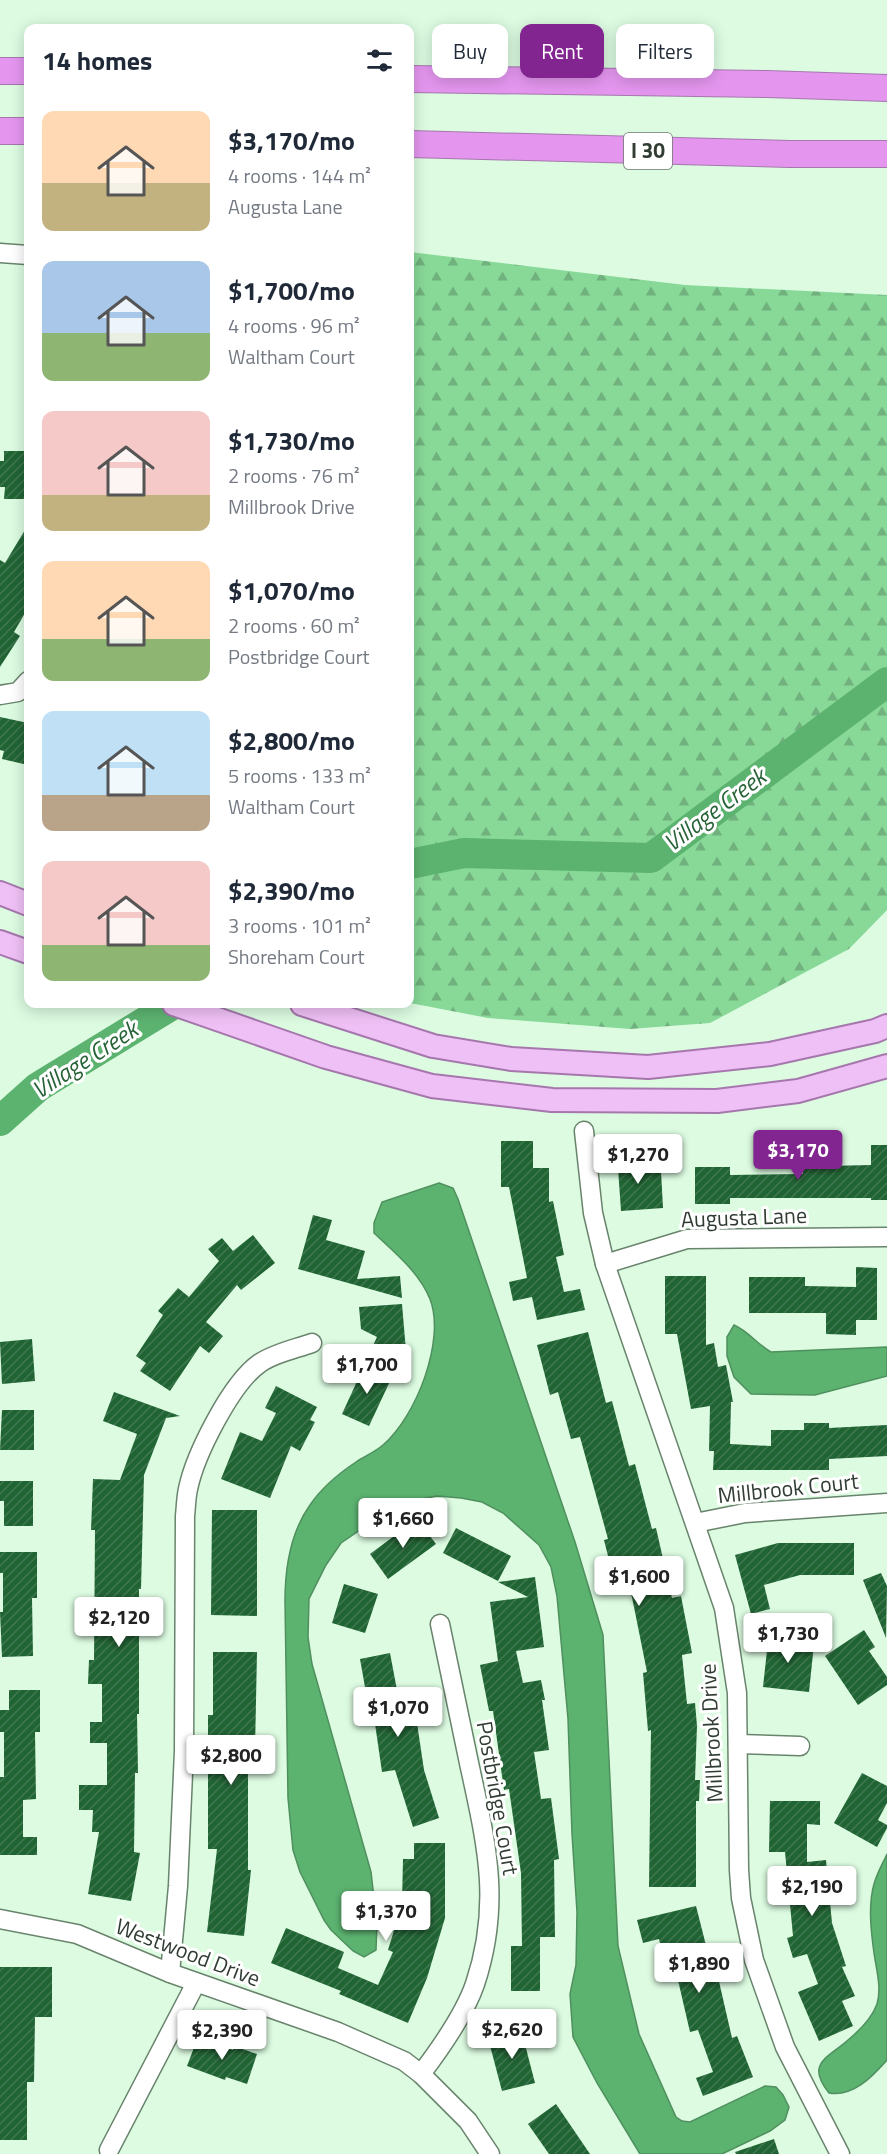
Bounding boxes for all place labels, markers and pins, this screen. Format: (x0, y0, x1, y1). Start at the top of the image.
pin: $3,170 (749, 1130, 847, 1181)
pin: $1,270 (589, 1134, 687, 1185)
pin: $1,700 (318, 1344, 416, 1395)
pin: $1,660 (354, 1498, 452, 1549)
pin: $1,600 (590, 1556, 688, 1607)
pin: $2,120 (70, 1597, 168, 1648)
pin: $1,730 (739, 1613, 837, 1664)
pin: $1,070 (349, 1687, 447, 1738)
pin: $2,800 (182, 1735, 280, 1786)
pin: $2,190 (763, 1866, 861, 1917)
pin: $1,370 (337, 1891, 435, 1942)
pin: $1,890 (650, 1943, 748, 1994)
pin: $2,620 (463, 2009, 561, 2060)
pin: $2,390 (173, 2010, 271, 2061)

